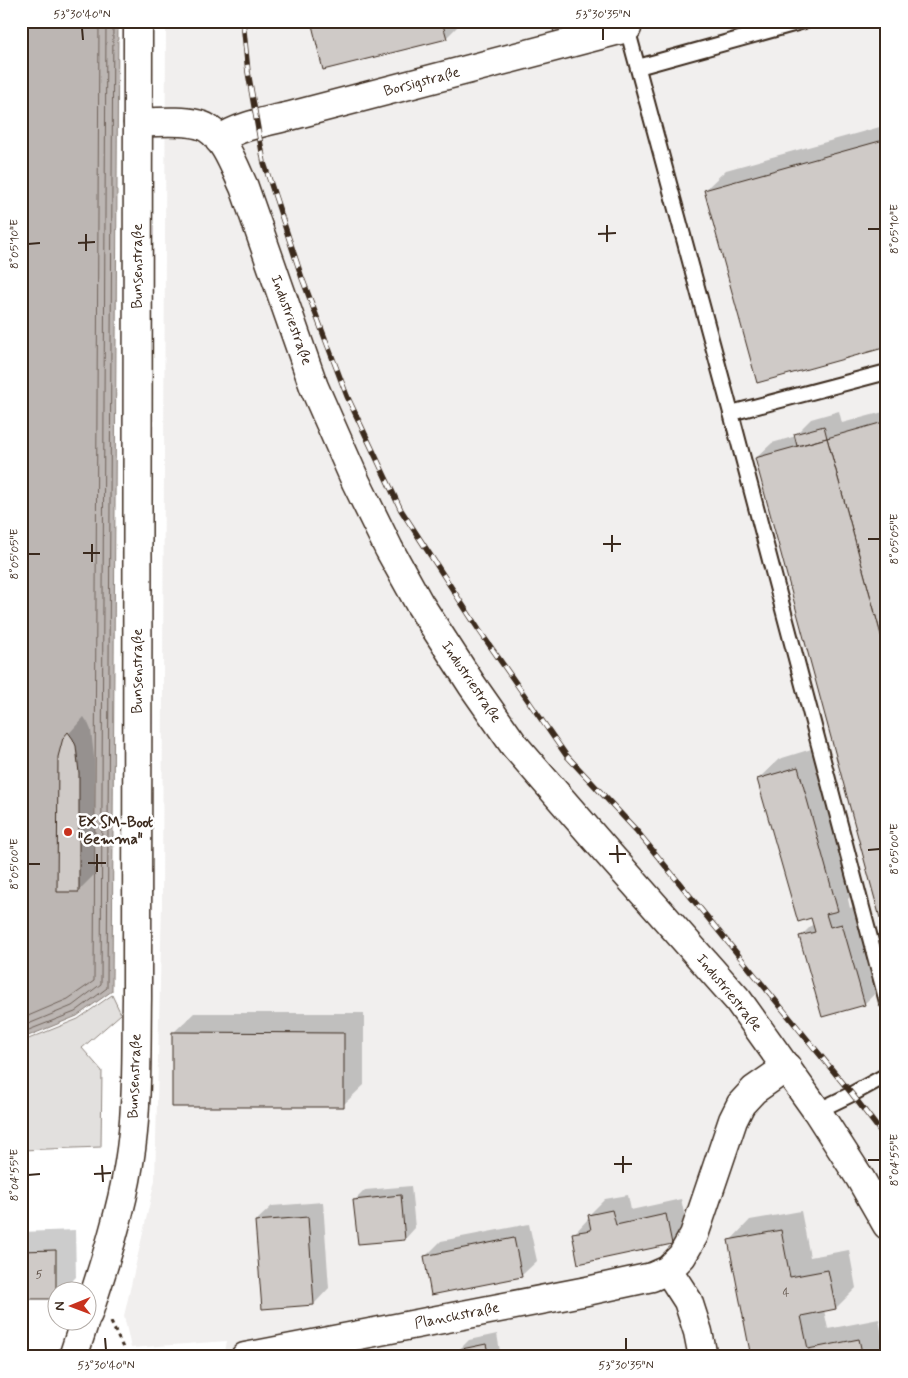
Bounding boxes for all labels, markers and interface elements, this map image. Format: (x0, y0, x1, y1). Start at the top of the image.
text: 53°30'40"N (53, 7, 111, 23)
text: 53°30'35"N (575, 7, 631, 23)
street label: Borsigstraße (382, 62, 462, 102)
text: 8°05'10"E (887, 204, 903, 254)
text: 8°05'10"E (7, 219, 23, 269)
street label: Bunsenstraße (128, 223, 148, 309)
street label: Industriestraße (265, 272, 317, 368)
text: 8°05'05"E (887, 514, 903, 564)
text: 8°05'05"E (7, 529, 23, 579)
street label: Bunsenstraße (128, 628, 148, 714)
street label: Industriestraße (436, 637, 506, 727)
place label: EX SM-Boot "Gemma" (78, 813, 153, 850)
text: 8°05'00"E (887, 823, 903, 875)
marker: EX SM-Boot "Gemma" (62, 826, 74, 838)
text: 8°05'00"E (7, 838, 23, 890)
street label: Industriestraße (691, 950, 767, 1036)
street label: Bunsenstraße (124, 1033, 146, 1119)
text: 8°04'55"E (887, 1134, 903, 1186)
text: 8°04'55"E (7, 1149, 23, 1201)
house number: 5 (35, 1267, 43, 1283)
north arrow (48, 1280, 98, 1330)
house number: 4 (783, 1285, 790, 1301)
street label: Planckstraße (413, 1298, 501, 1334)
text: N (51, 1301, 69, 1311)
text: 53°30'40"N (77, 1358, 135, 1374)
text: 53°30'35"N (598, 1358, 654, 1374)

